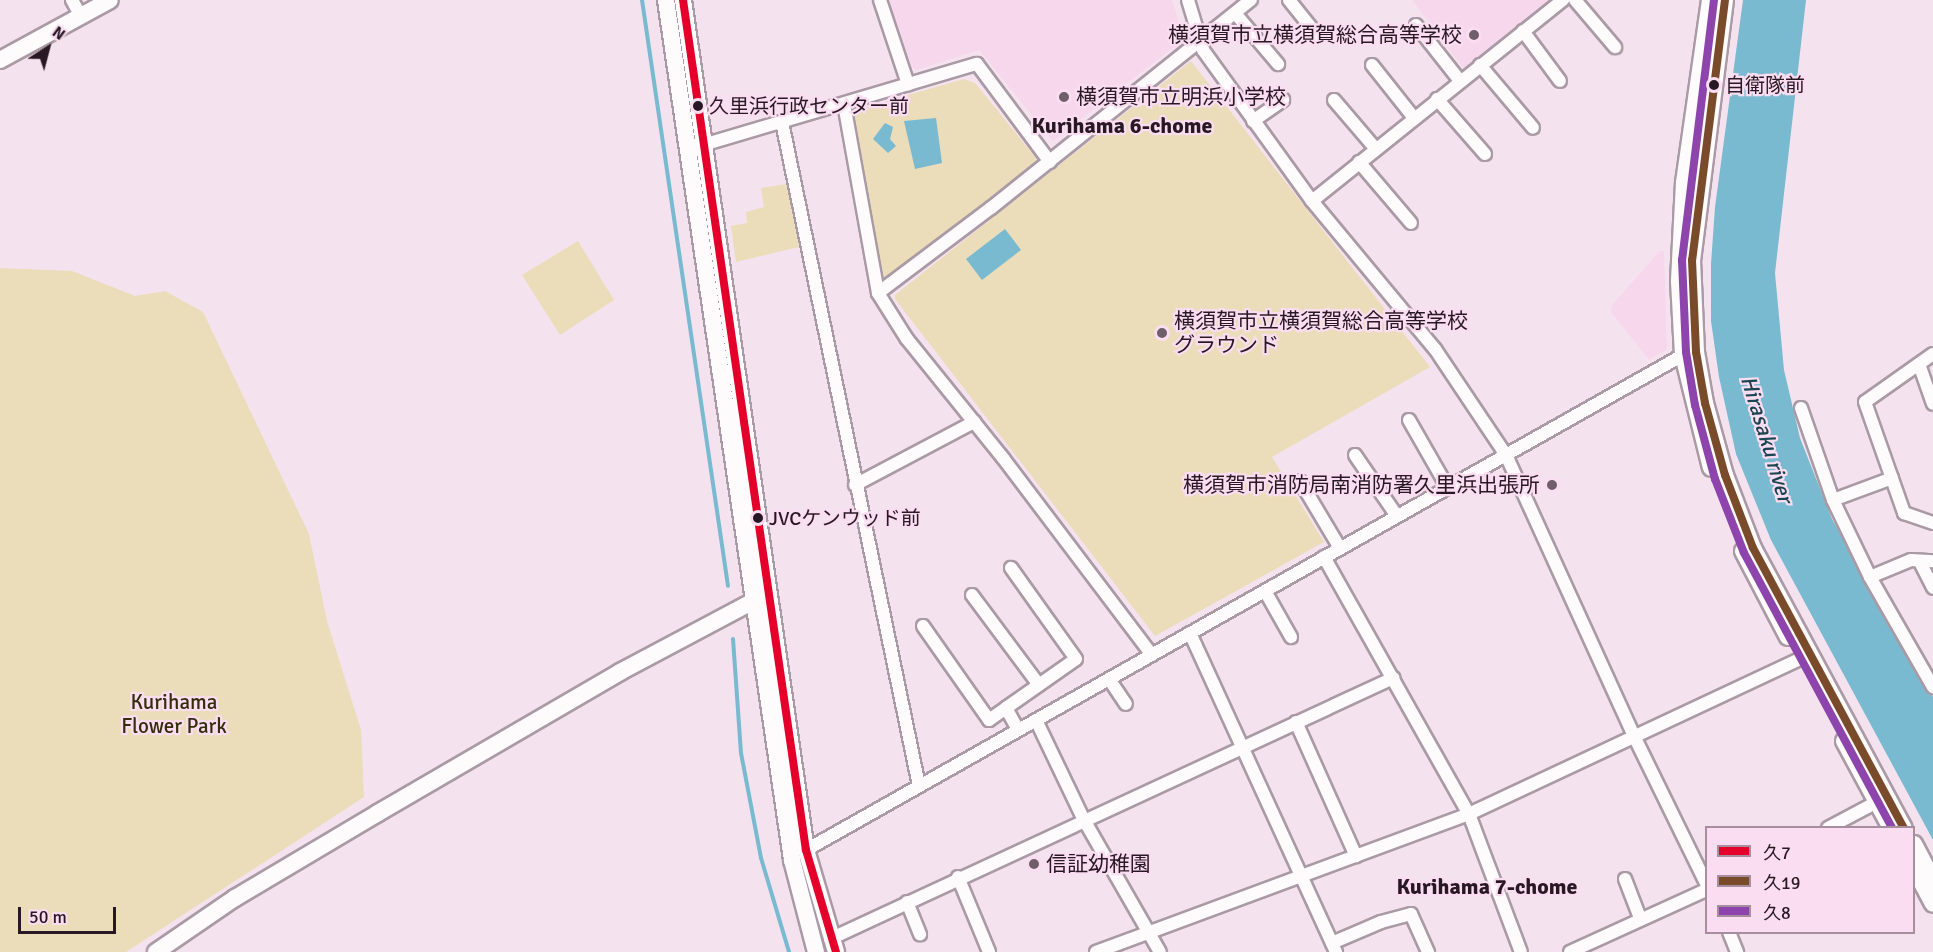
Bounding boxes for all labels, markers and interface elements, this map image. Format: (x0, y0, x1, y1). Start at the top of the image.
north arrow (18, 18, 78, 78)
text: N (48, 22, 69, 45)
place label: 横須賀市立横須賀総合高等学校 (1168, 22, 1462, 48)
marker: 横須賀市立横須賀総合高等学校 (1467, 28, 1481, 42)
place label: 自衛隊前 (1725, 73, 1805, 97)
marker: 自衛隊前 (1708, 79, 1720, 91)
place label: 横須賀市立明浜小学校 (1076, 84, 1286, 110)
marker: 横須賀市立明浜小学校 (1057, 90, 1071, 104)
place label: 久里浜行政センター前 (709, 94, 909, 118)
marker: 久里浜行政センター前 (692, 100, 704, 112)
district label: Kurihama 6-chome (1032, 113, 1212, 139)
place label: 横須賀市立横須賀総合高等学校 グラウンド (1174, 308, 1468, 358)
marker: 横須賀市立横須賀総合高等学校 グラウンド (1155, 326, 1169, 340)
water label: Hirasaku river (1735, 372, 1799, 506)
place label: 横須賀市消防局南消防署久里浜出張所 (1183, 472, 1540, 498)
marker: 横須賀市消防局南消防署久里浜出張所 (1545, 478, 1559, 492)
place label: JVCケンウッド前 (769, 506, 921, 530)
marker: JVCケンウッド前 (752, 512, 764, 524)
park label: Kurihama Flower Park (121, 689, 227, 739)
legend (1705, 826, 1915, 934)
text: 久7 (1763, 842, 1791, 864)
place label: 信証幼稚園 (1046, 851, 1151, 877)
marker: 信証幼稚園 (1027, 857, 1041, 871)
text: 久19 (1763, 872, 1800, 894)
district label: Kurihama 7-chome (1397, 874, 1577, 900)
scale bar (21, 895, 118, 933)
text: 久8 (1763, 902, 1791, 924)
text: 50 m (29, 906, 67, 928)

